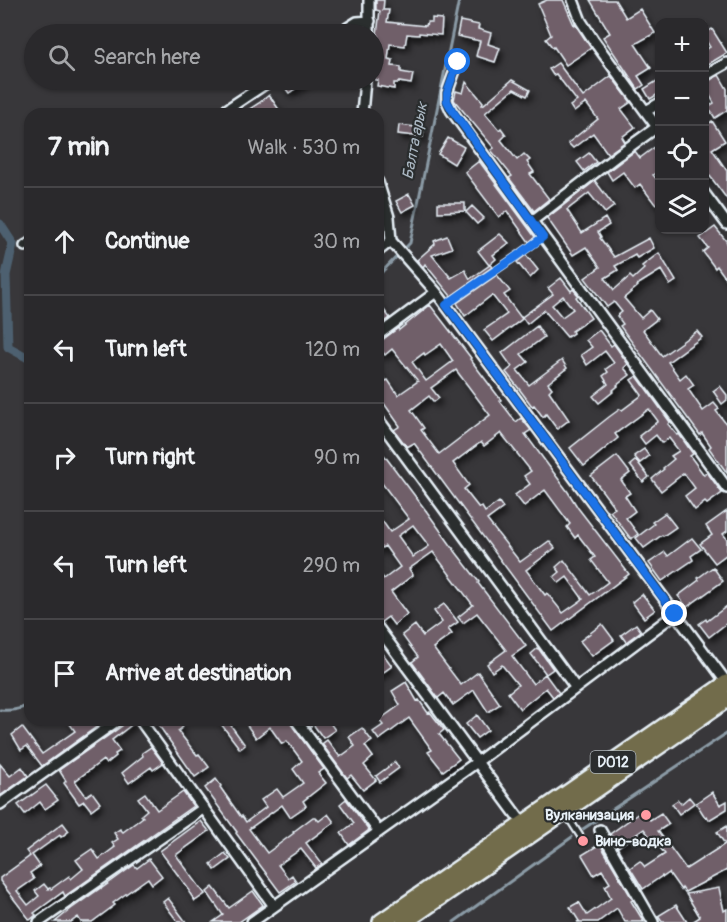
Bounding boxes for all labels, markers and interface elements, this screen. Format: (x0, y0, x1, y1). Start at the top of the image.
map controls (655, 18, 709, 234)
button: + (655, 18, 709, 72)
search box (24, 24, 384, 90)
icon: search (45, 41, 78, 74)
text: Search here (93, 43, 200, 71)
route start (444, 48, 470, 74)
button: − (655, 72, 709, 126)
water label: Балта арык (398, 99, 433, 181)
button: locate (655, 126, 709, 180)
text: 7 min (48, 131, 110, 163)
text: Walk · 530 m (248, 135, 360, 160)
button: layers (655, 180, 709, 234)
icon: ahead (48, 225, 81, 258)
text: Continue (105, 227, 189, 255)
text: 30 m (313, 229, 360, 254)
icon: left (48, 333, 81, 366)
text: Turn left (105, 335, 187, 363)
text: 120 m (305, 337, 360, 362)
icon: right (48, 441, 81, 474)
text: Turn right (105, 443, 195, 471)
text: 90 m (314, 445, 360, 470)
icon: left (48, 549, 81, 582)
text: Turn left (105, 551, 187, 579)
text: 290 m (303, 553, 360, 578)
route end (661, 600, 687, 626)
icon: arrive (48, 657, 81, 690)
text: Arrive at destination (105, 659, 291, 687)
road number: D012 (590, 751, 636, 773)
place label: Вулканизация (545, 806, 634, 825)
marker: Вулканизация (639, 808, 653, 822)
place label: Вино-водка (595, 832, 671, 851)
marker: Вино-водка (576, 834, 590, 848)

